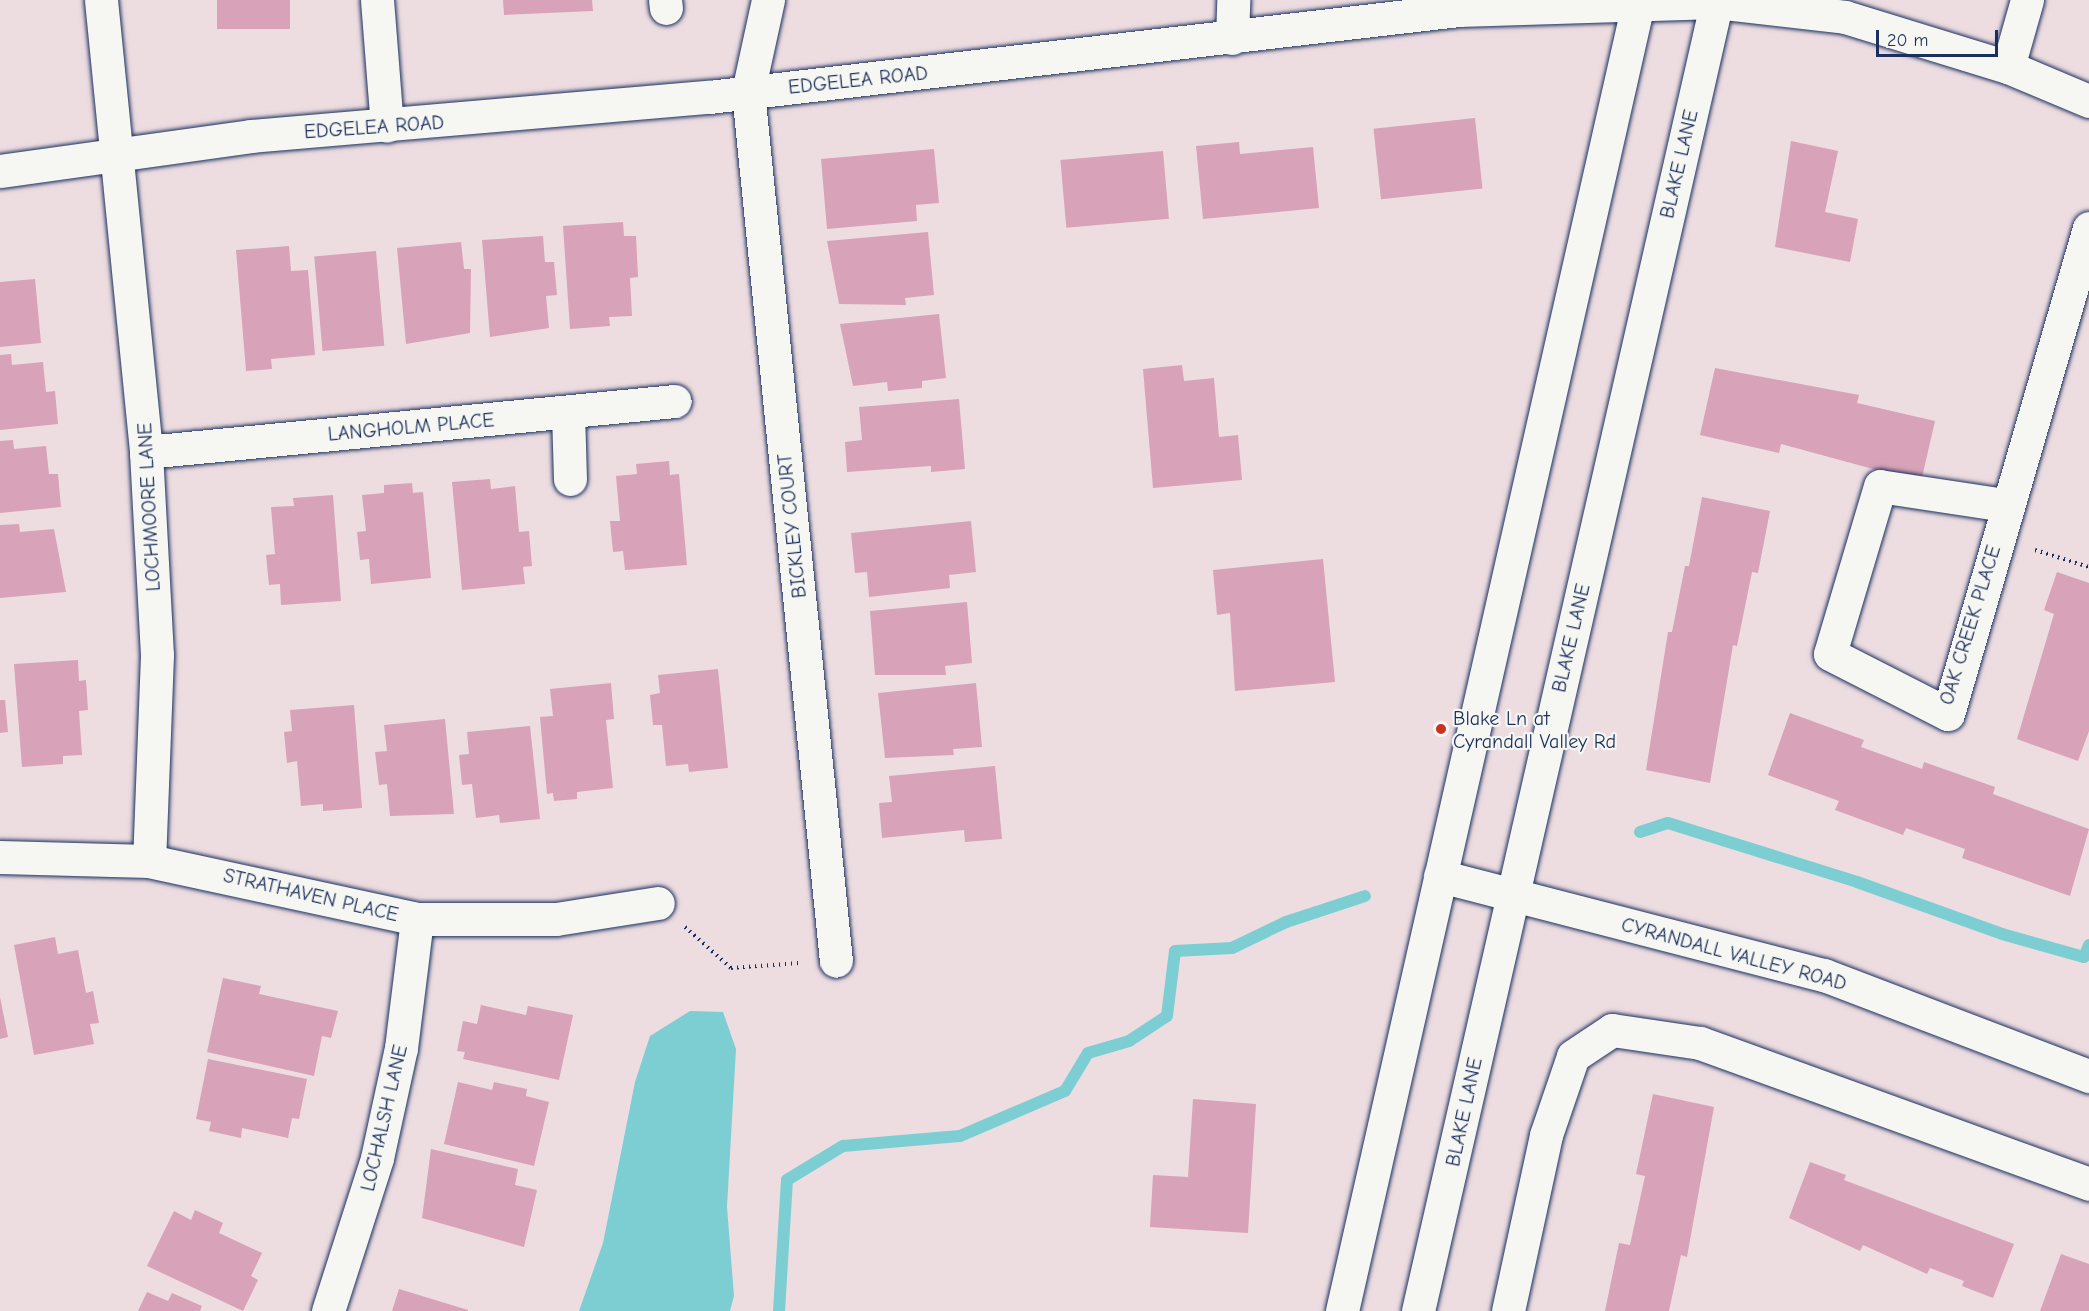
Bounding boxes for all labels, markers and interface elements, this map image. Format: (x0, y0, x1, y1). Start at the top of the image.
scale bar (1879, 18, 2000, 56)
text: 20 m (1887, 30, 1928, 51)
street label: EDGELEA ROAD (787, 61, 929, 99)
street label: BLAKE LANE (1655, 107, 1703, 221)
street label: EDGELEA ROAD (303, 110, 445, 144)
street label: LANGHOLM PLACE (327, 408, 495, 446)
street label: LOCHMOORE LANE (133, 422, 165, 592)
street label: BICKLEY COURT (772, 453, 812, 599)
street label: OAK CREEK PLACE (1934, 542, 2006, 708)
street label: BLAKE LANE (1547, 581, 1595, 695)
place label: Blake Ln at Cyrandall Valley Rd (1453, 706, 1616, 753)
marker: Blake Ln at Cyrandall Valley Rd (1434, 722, 1448, 736)
street label: STRATHAVEN PLACE (221, 863, 401, 927)
street label: CYRANDALL VALLEY ROAD (1619, 912, 1849, 996)
street label: LOCHALSH LANE (355, 1042, 413, 1194)
street label: BLAKE LANE (1441, 1055, 1487, 1169)

